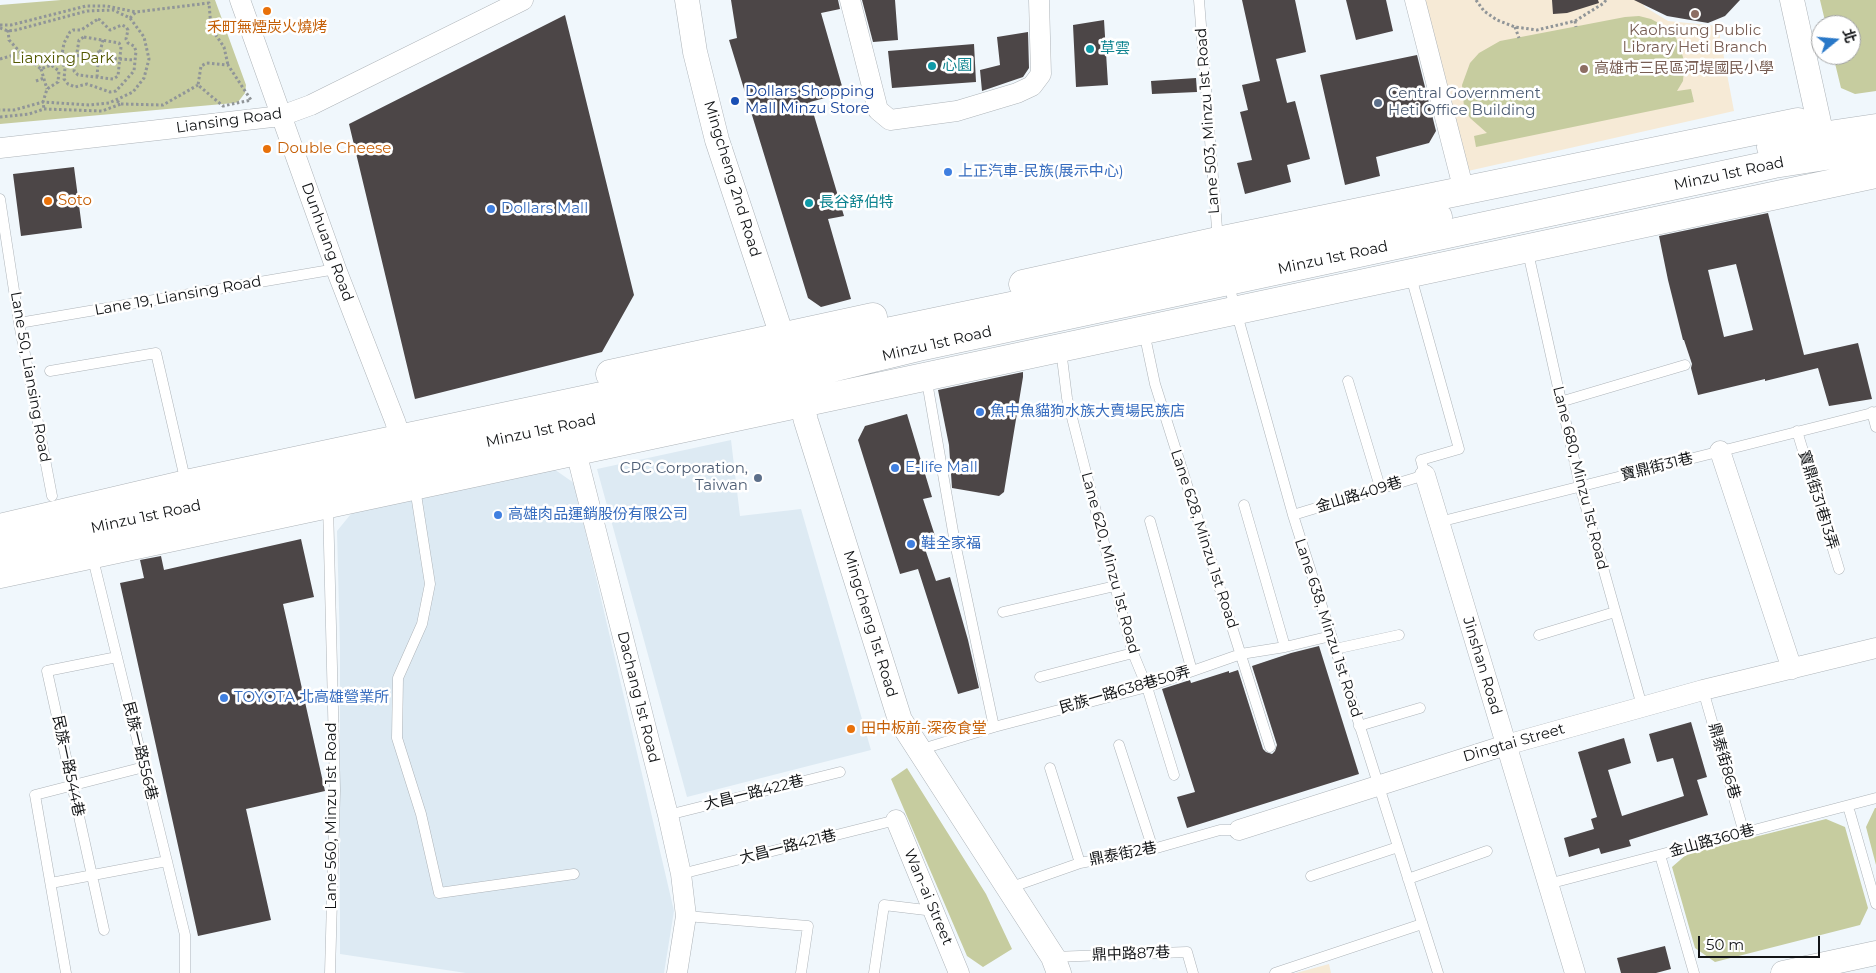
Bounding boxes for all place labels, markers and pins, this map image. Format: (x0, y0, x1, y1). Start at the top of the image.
marker: 禾町無煙炭火燒烤 (261, 5, 273, 17)
marker: Kaohsiung Public Library Heti Branch (1689, 8, 1701, 20)
place label: 禾町無煙炭火燒烤 (207, 19, 327, 37)
place label: Kaohsiung Public Library Heti Branch (1623, 22, 1767, 57)
place label: 草雲 (1100, 40, 1130, 58)
marker: 草雲 (1084, 43, 1096, 55)
place label: 心園 (942, 57, 972, 75)
marker: 心園 (926, 60, 938, 72)
place label: 高雄市三民區河堤國民小學 (1594, 60, 1774, 78)
marker: 高雄市三民區河堤國民小學 (1578, 63, 1590, 75)
place label: Dollars Shopping Mall Minzu Store (745, 83, 875, 118)
place label: Central Government Heti Office Building (1388, 85, 1541, 120)
marker: Dollars Shopping Mall Minzu Store (729, 95, 741, 107)
marker: Central Government Heti Office Building (1372, 97, 1384, 109)
place label: Double Cheese (277, 140, 391, 158)
marker: Double Cheese (261, 143, 273, 155)
place label: 上正汽車-民族(展示中心) (958, 163, 1124, 181)
marker: 上正汽車-民族(展示中心) (942, 166, 954, 178)
place label: Soto (58, 192, 92, 210)
place label: 長谷舒伯特 (819, 194, 894, 212)
marker: Soto (42, 195, 54, 207)
marker: 長谷舒伯特 (803, 197, 815, 209)
place label: Dollars Mall (501, 200, 588, 218)
marker: Dollars Mall (485, 203, 497, 215)
place label: 魚中魚貓狗水族大賣場民族店 (990, 403, 1185, 421)
marker: 魚中魚貓狗水族大賣場民族店 (974, 406, 986, 418)
place label: E-life Mall (905, 459, 978, 477)
place label: CPC Corporation, Taiwan (620, 460, 748, 495)
marker: E-life Mall (889, 462, 901, 474)
marker: CPC Corporation, Taiwan (752, 472, 764, 484)
place label: 高雄肉品運銷股份有限公司 (508, 506, 688, 524)
marker: 高雄肉品運銷股份有限公司 (492, 509, 504, 521)
place label: 鞋全家福 (921, 535, 981, 553)
marker: 鞋全家福 (905, 538, 917, 550)
place label: TOYOTA 北高雄營業所 (234, 689, 389, 707)
marker: TOYOTA 北高雄營業所 (218, 692, 230, 704)
place label: 田中板前-深夜食堂 (861, 720, 987, 738)
marker: 田中板前-深夜食堂 (845, 723, 857, 735)

